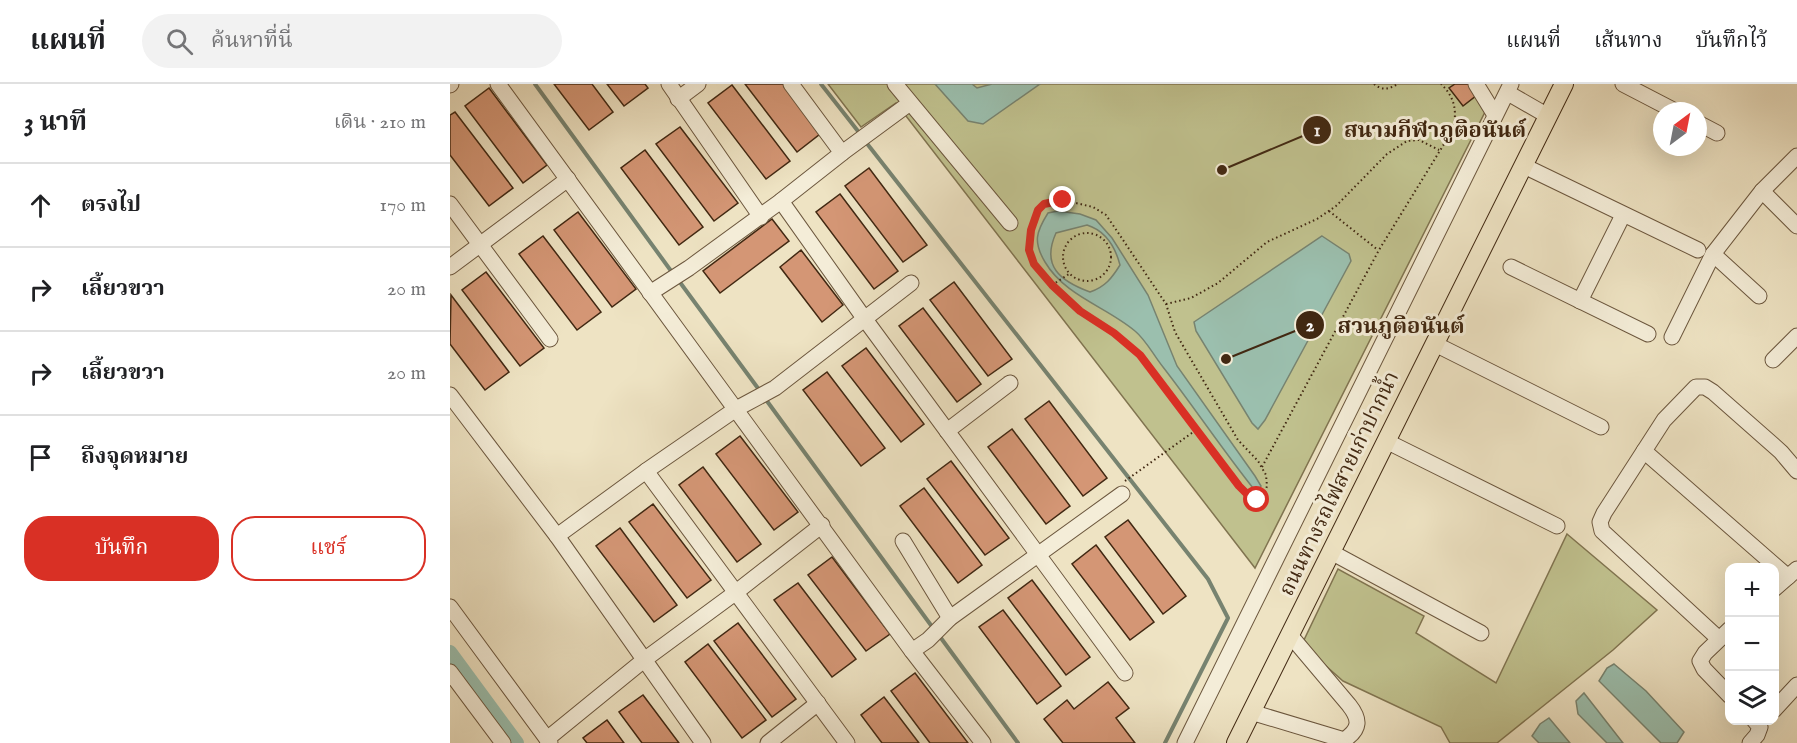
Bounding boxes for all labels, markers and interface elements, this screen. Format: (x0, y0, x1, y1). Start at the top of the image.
search box (142, 14, 562, 68)
text: แผนที่ (30, 24, 106, 59)
icon: search (163, 25, 196, 58)
text: ค้นหาที่นี่ (211, 27, 293, 55)
text: แผนที่ (1506, 28, 1561, 55)
text: เส้นทาง (1594, 28, 1662, 55)
text: บันทึกไว้ (1695, 28, 1767, 55)
north arrow (1653, 102, 1707, 156)
text: 3 นาที (24, 106, 87, 139)
text: เดิน · 210 m (334, 110, 426, 135)
callout: สนามกีฬาภูติอนันต์ (1302, 110, 1539, 150)
text: สนามกีฬาภูติอนันต์ (1344, 117, 1527, 145)
text: 1 (1314, 120, 1321, 143)
route end (1049, 186, 1075, 212)
icon: ahead (24, 189, 57, 222)
text: ตรงไป (81, 191, 141, 219)
text: 170 m (380, 193, 426, 218)
icon: right (24, 273, 57, 306)
text: เลี้ยวขวา (81, 275, 165, 303)
text: 20 m (387, 277, 426, 302)
callout: สวนภูติอนันต์ (1295, 305, 1476, 345)
text: สวนภูติอนันต์ (1337, 313, 1465, 341)
text: 2 (1306, 315, 1315, 338)
icon: right (24, 357, 57, 390)
text: เลี้ยวขวา (81, 359, 165, 387)
text: 20 m (387, 361, 426, 386)
street label: ถนนทางรถไฟสายเก่าปากน้ำ (1270, 366, 1406, 601)
icon: arrive (24, 441, 57, 474)
text: ถึงจุดหมาย (81, 443, 188, 471)
route start (1243, 486, 1269, 512)
button: บันทึก (24, 516, 219, 581)
button: แชร์ (231, 516, 426, 581)
map controls (1725, 563, 1779, 725)
button: + (1725, 563, 1779, 617)
button: − (1725, 617, 1779, 671)
button: layers (1725, 671, 1779, 725)

